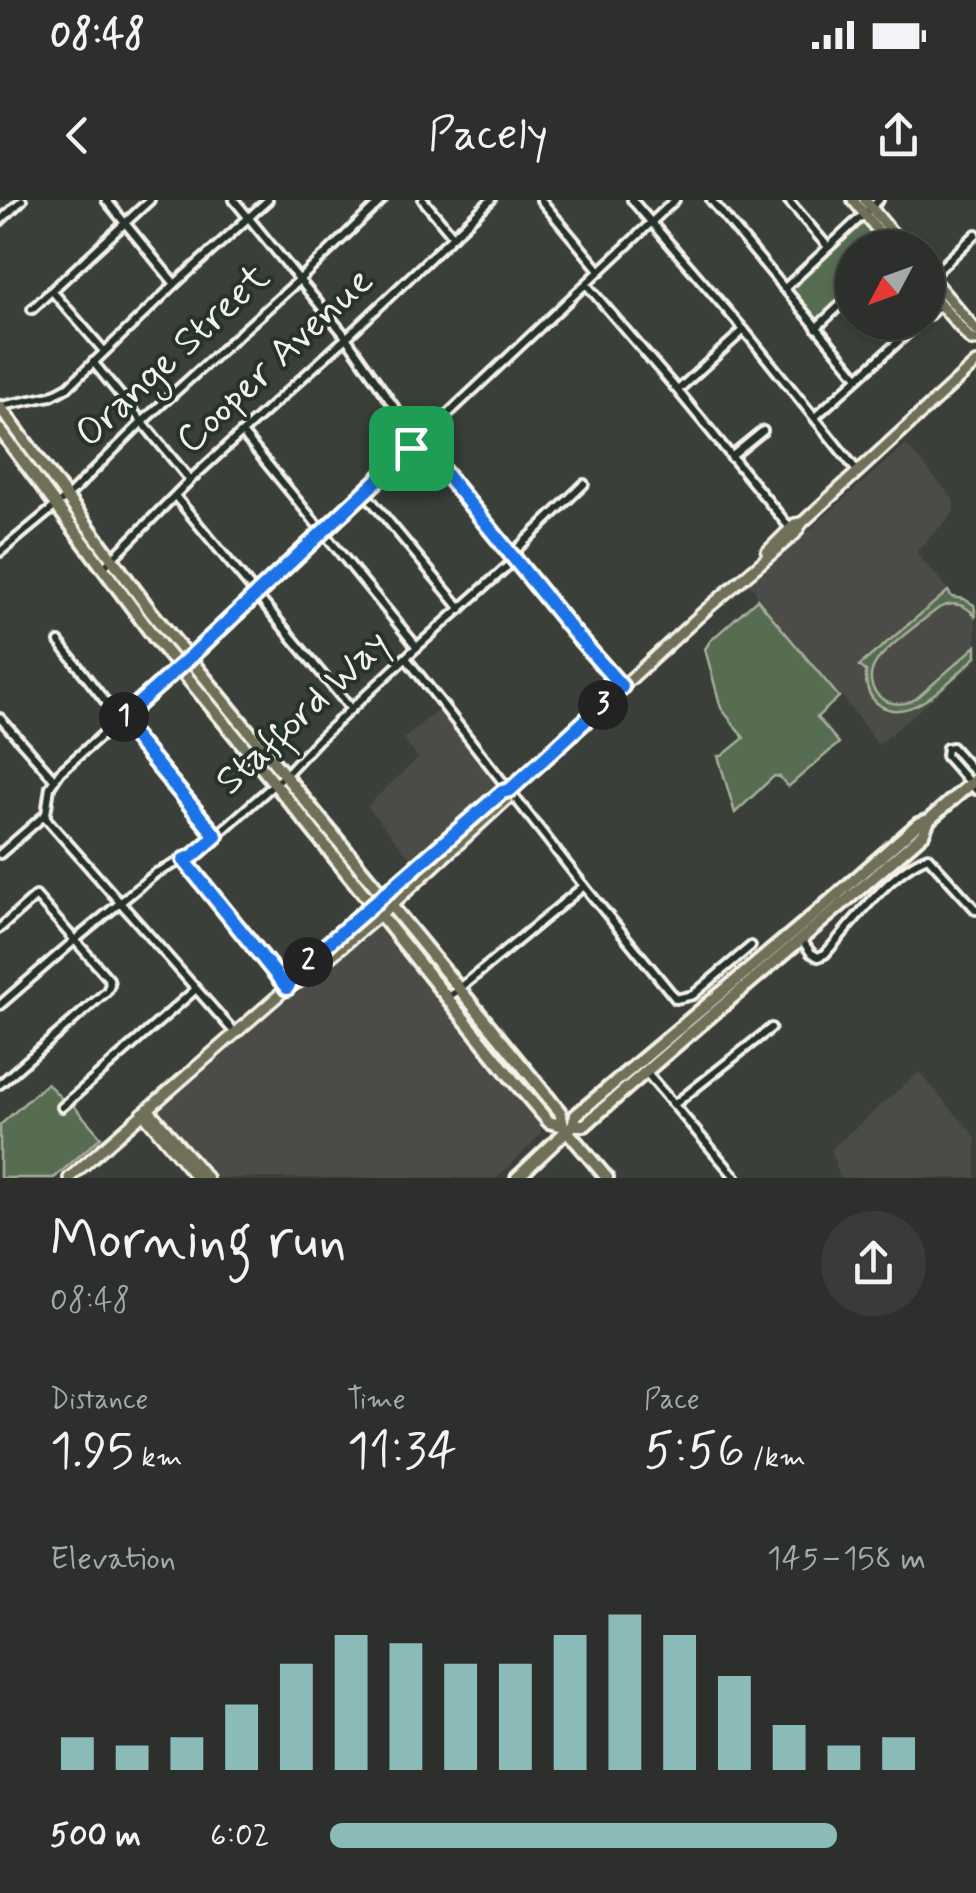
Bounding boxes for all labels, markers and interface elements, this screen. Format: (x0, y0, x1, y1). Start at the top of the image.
text: 08:48 (50, 11, 145, 60)
text: Pacely (428, 106, 548, 165)
icon: back (50, 108, 105, 163)
icon: share (871, 108, 926, 163)
north arrow (835, 230, 945, 340)
map controls (835, 230, 945, 340)
street label: Orange Street (65, 252, 284, 462)
street label: Cooper Avenue (165, 256, 385, 466)
pin (369, 406, 454, 491)
icon: arrive (384, 421, 439, 476)
street label: Stafford Way (205, 619, 403, 809)
pin: 3 (578, 680, 628, 730)
text: 3 (597, 686, 609, 723)
pin: 1 (99, 692, 149, 742)
text: 1 (118, 698, 130, 735)
pin: 2 (283, 937, 333, 987)
text: 2 (301, 943, 315, 980)
text: Morning run (50, 1206, 347, 1278)
button: share (821, 1211, 926, 1316)
text: 08:48 (50, 1280, 130, 1322)
text: Distance (50, 1382, 148, 1419)
text: Time (347, 1382, 406, 1419)
text: Pace (644, 1382, 700, 1419)
text: 1.95 (50, 1419, 134, 1485)
text: 11:34 (347, 1419, 457, 1485)
text: 5:56 (644, 1419, 745, 1485)
text: km (134, 1440, 182, 1477)
text: /km (745, 1440, 806, 1477)
text: Elevation (50, 1538, 176, 1580)
text: 145–158 m (767, 1538, 926, 1580)
text: 500 m (50, 1815, 141, 1857)
text: 6:02 (210, 1815, 270, 1857)

